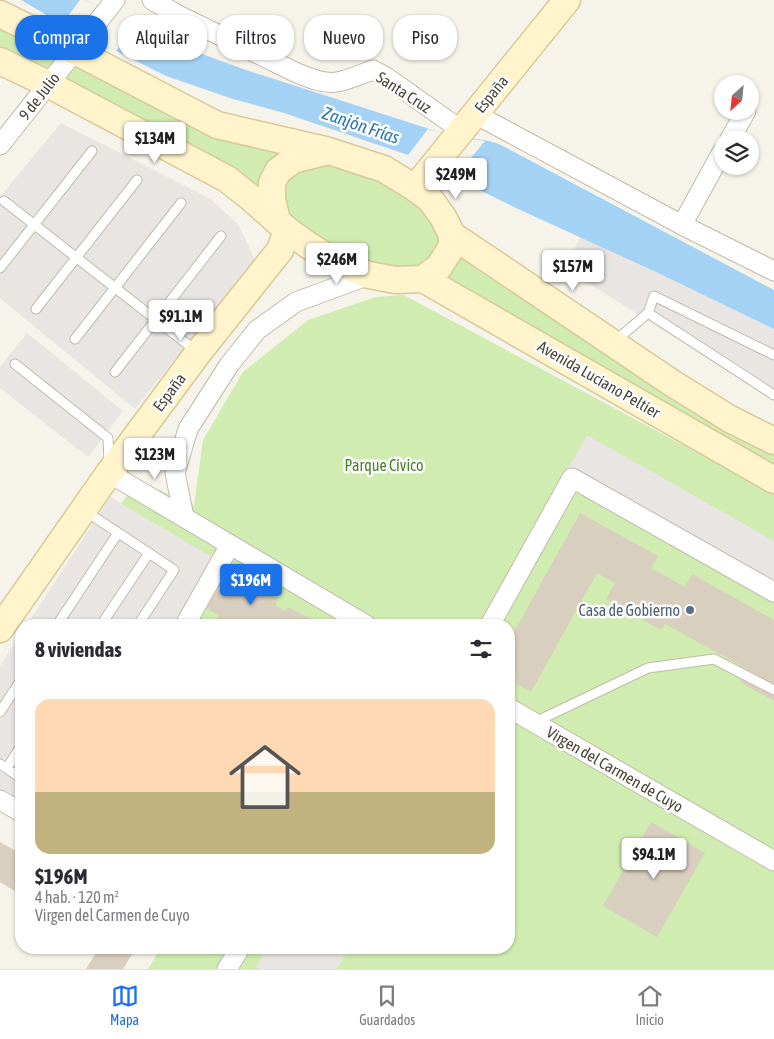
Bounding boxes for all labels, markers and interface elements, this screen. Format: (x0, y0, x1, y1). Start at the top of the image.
chip: Comprar (15, 15, 108, 60)
chip: Alquilar (118, 15, 207, 60)
chip: Filtros (217, 15, 294, 60)
chip: Nuevo (304, 15, 383, 60)
chip: Piso (393, 15, 457, 60)
street label: Santa Cruz (373, 68, 435, 116)
street label: 9 de Julio (15, 69, 63, 123)
street label: España (471, 72, 512, 117)
north arrow (714, 75, 759, 120)
map controls (714, 75, 759, 175)
water label: Zanjón Frías (320, 102, 402, 148)
pin: $134M (120, 121, 190, 164)
text: $134M (135, 129, 175, 147)
button: layers (714, 130, 759, 175)
pin: $249M (421, 158, 491, 200)
text: $249M (436, 165, 476, 183)
pin: $246M (302, 242, 372, 285)
text: $246M (317, 250, 357, 268)
pin: $157M (538, 250, 608, 292)
text: $157M (553, 257, 593, 275)
pin: $91.1M (140, 300, 222, 342)
text: $91.1M (160, 307, 202, 325)
street label: Avenida Luciano Peltier (535, 337, 664, 421)
street label: España (149, 370, 190, 415)
pin: $123M (120, 438, 190, 480)
text: $123M (135, 445, 175, 463)
park label: Parque Cívico (344, 456, 424, 475)
pin: $196M (216, 564, 286, 606)
text: $196M (231, 571, 271, 589)
place label: Casa de Gobierno (579, 601, 680, 619)
marker: Casa de Gobierno (684, 604, 696, 616)
icon: filters (467, 635, 495, 663)
text: 8 viviendas (35, 637, 122, 661)
street label: Virgen del Carmen de Cuyo (543, 722, 687, 816)
icon: home (220, 732, 310, 822)
pin: $94.1M (613, 838, 695, 880)
text: $94.1M (633, 845, 675, 863)
text: $196M (35, 864, 88, 888)
text: 4 hab. · 120 m² (35, 888, 119, 906)
text: Virgen del Carmen de Cuyo (35, 906, 190, 924)
tab: Mapa (110, 982, 139, 1028)
tab: Guardados (359, 982, 415, 1028)
tab: Inicio (635, 982, 664, 1028)

